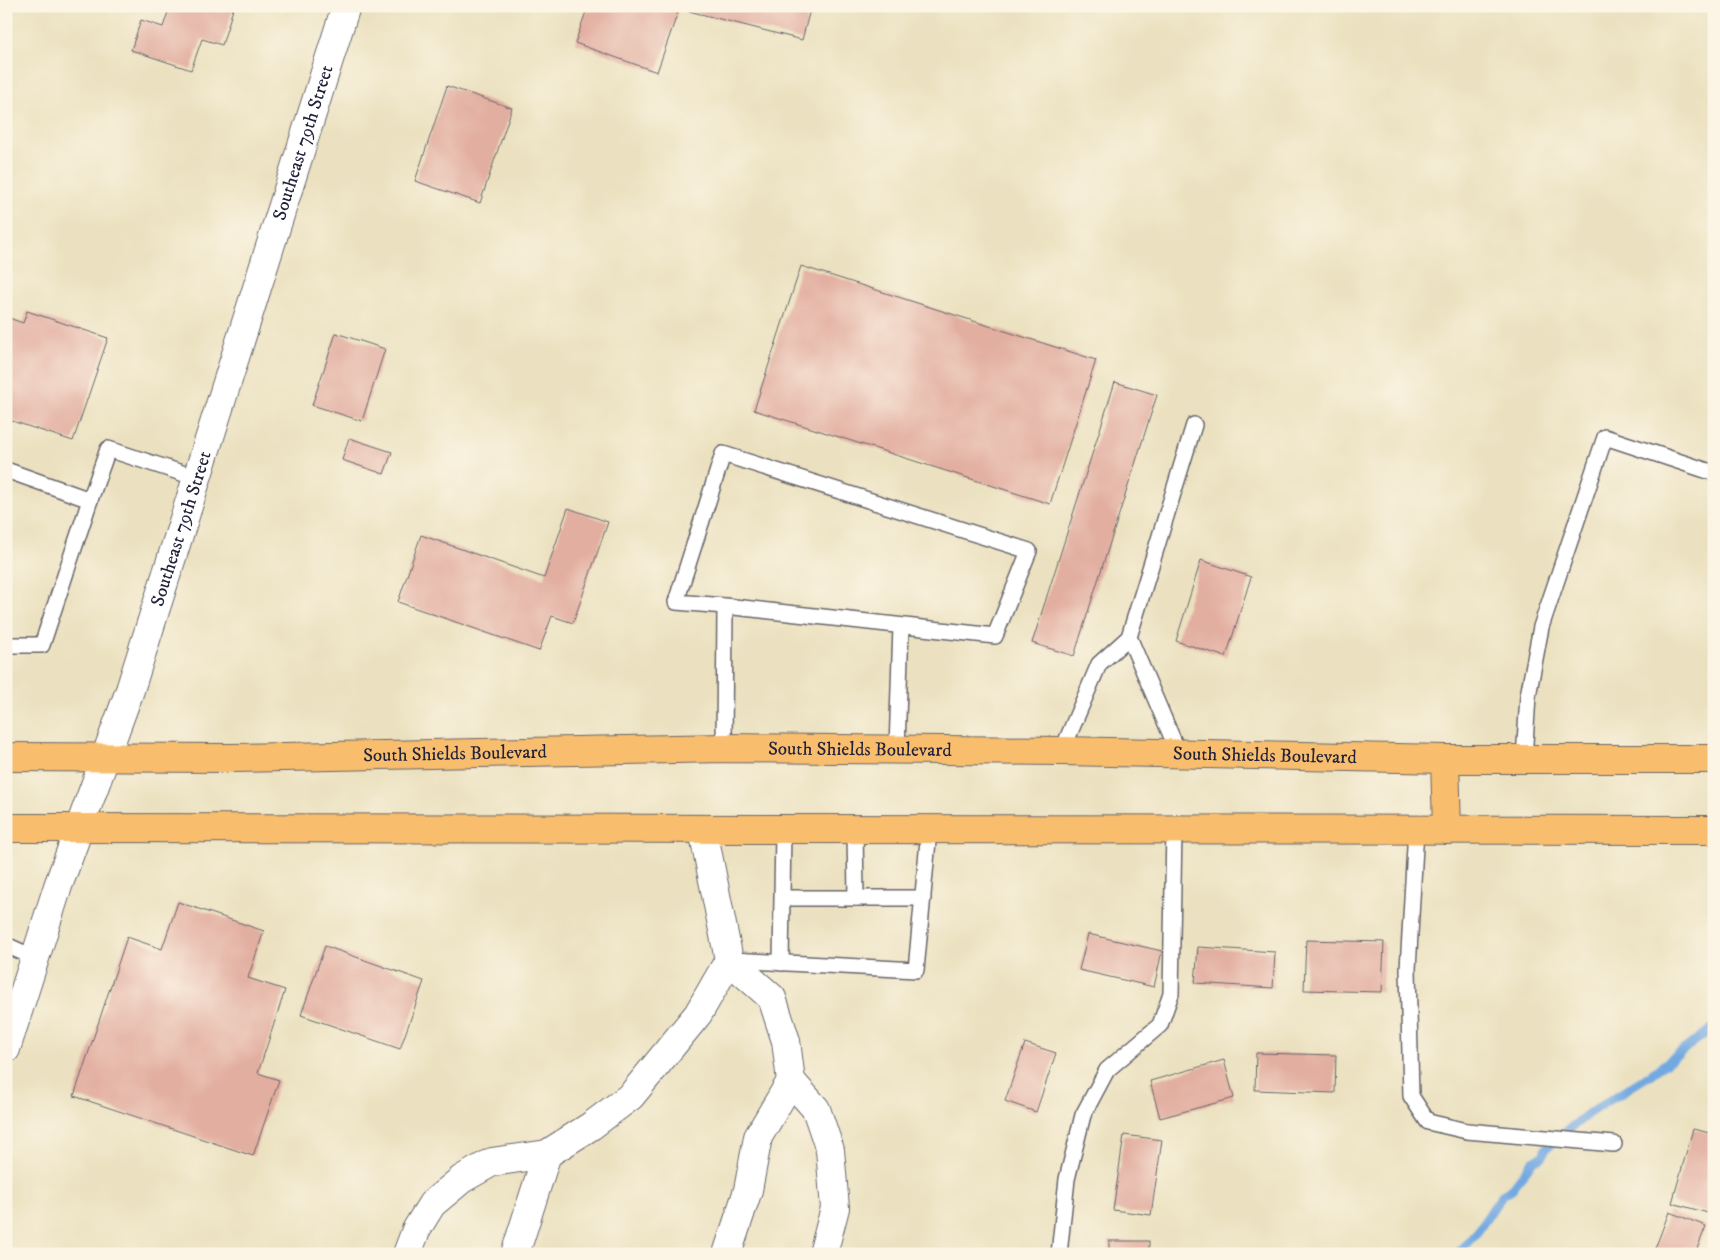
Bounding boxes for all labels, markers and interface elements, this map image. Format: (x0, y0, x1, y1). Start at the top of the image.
street label: Southeast 79th Street (268, 62, 338, 223)
street label: Southeast 79th Street (146, 448, 216, 609)
street label: South Shields Boulevard (768, 737, 952, 762)
street label: South Shields Boulevard (363, 740, 548, 767)
street label: South Shields Boulevard (1173, 742, 1358, 769)

